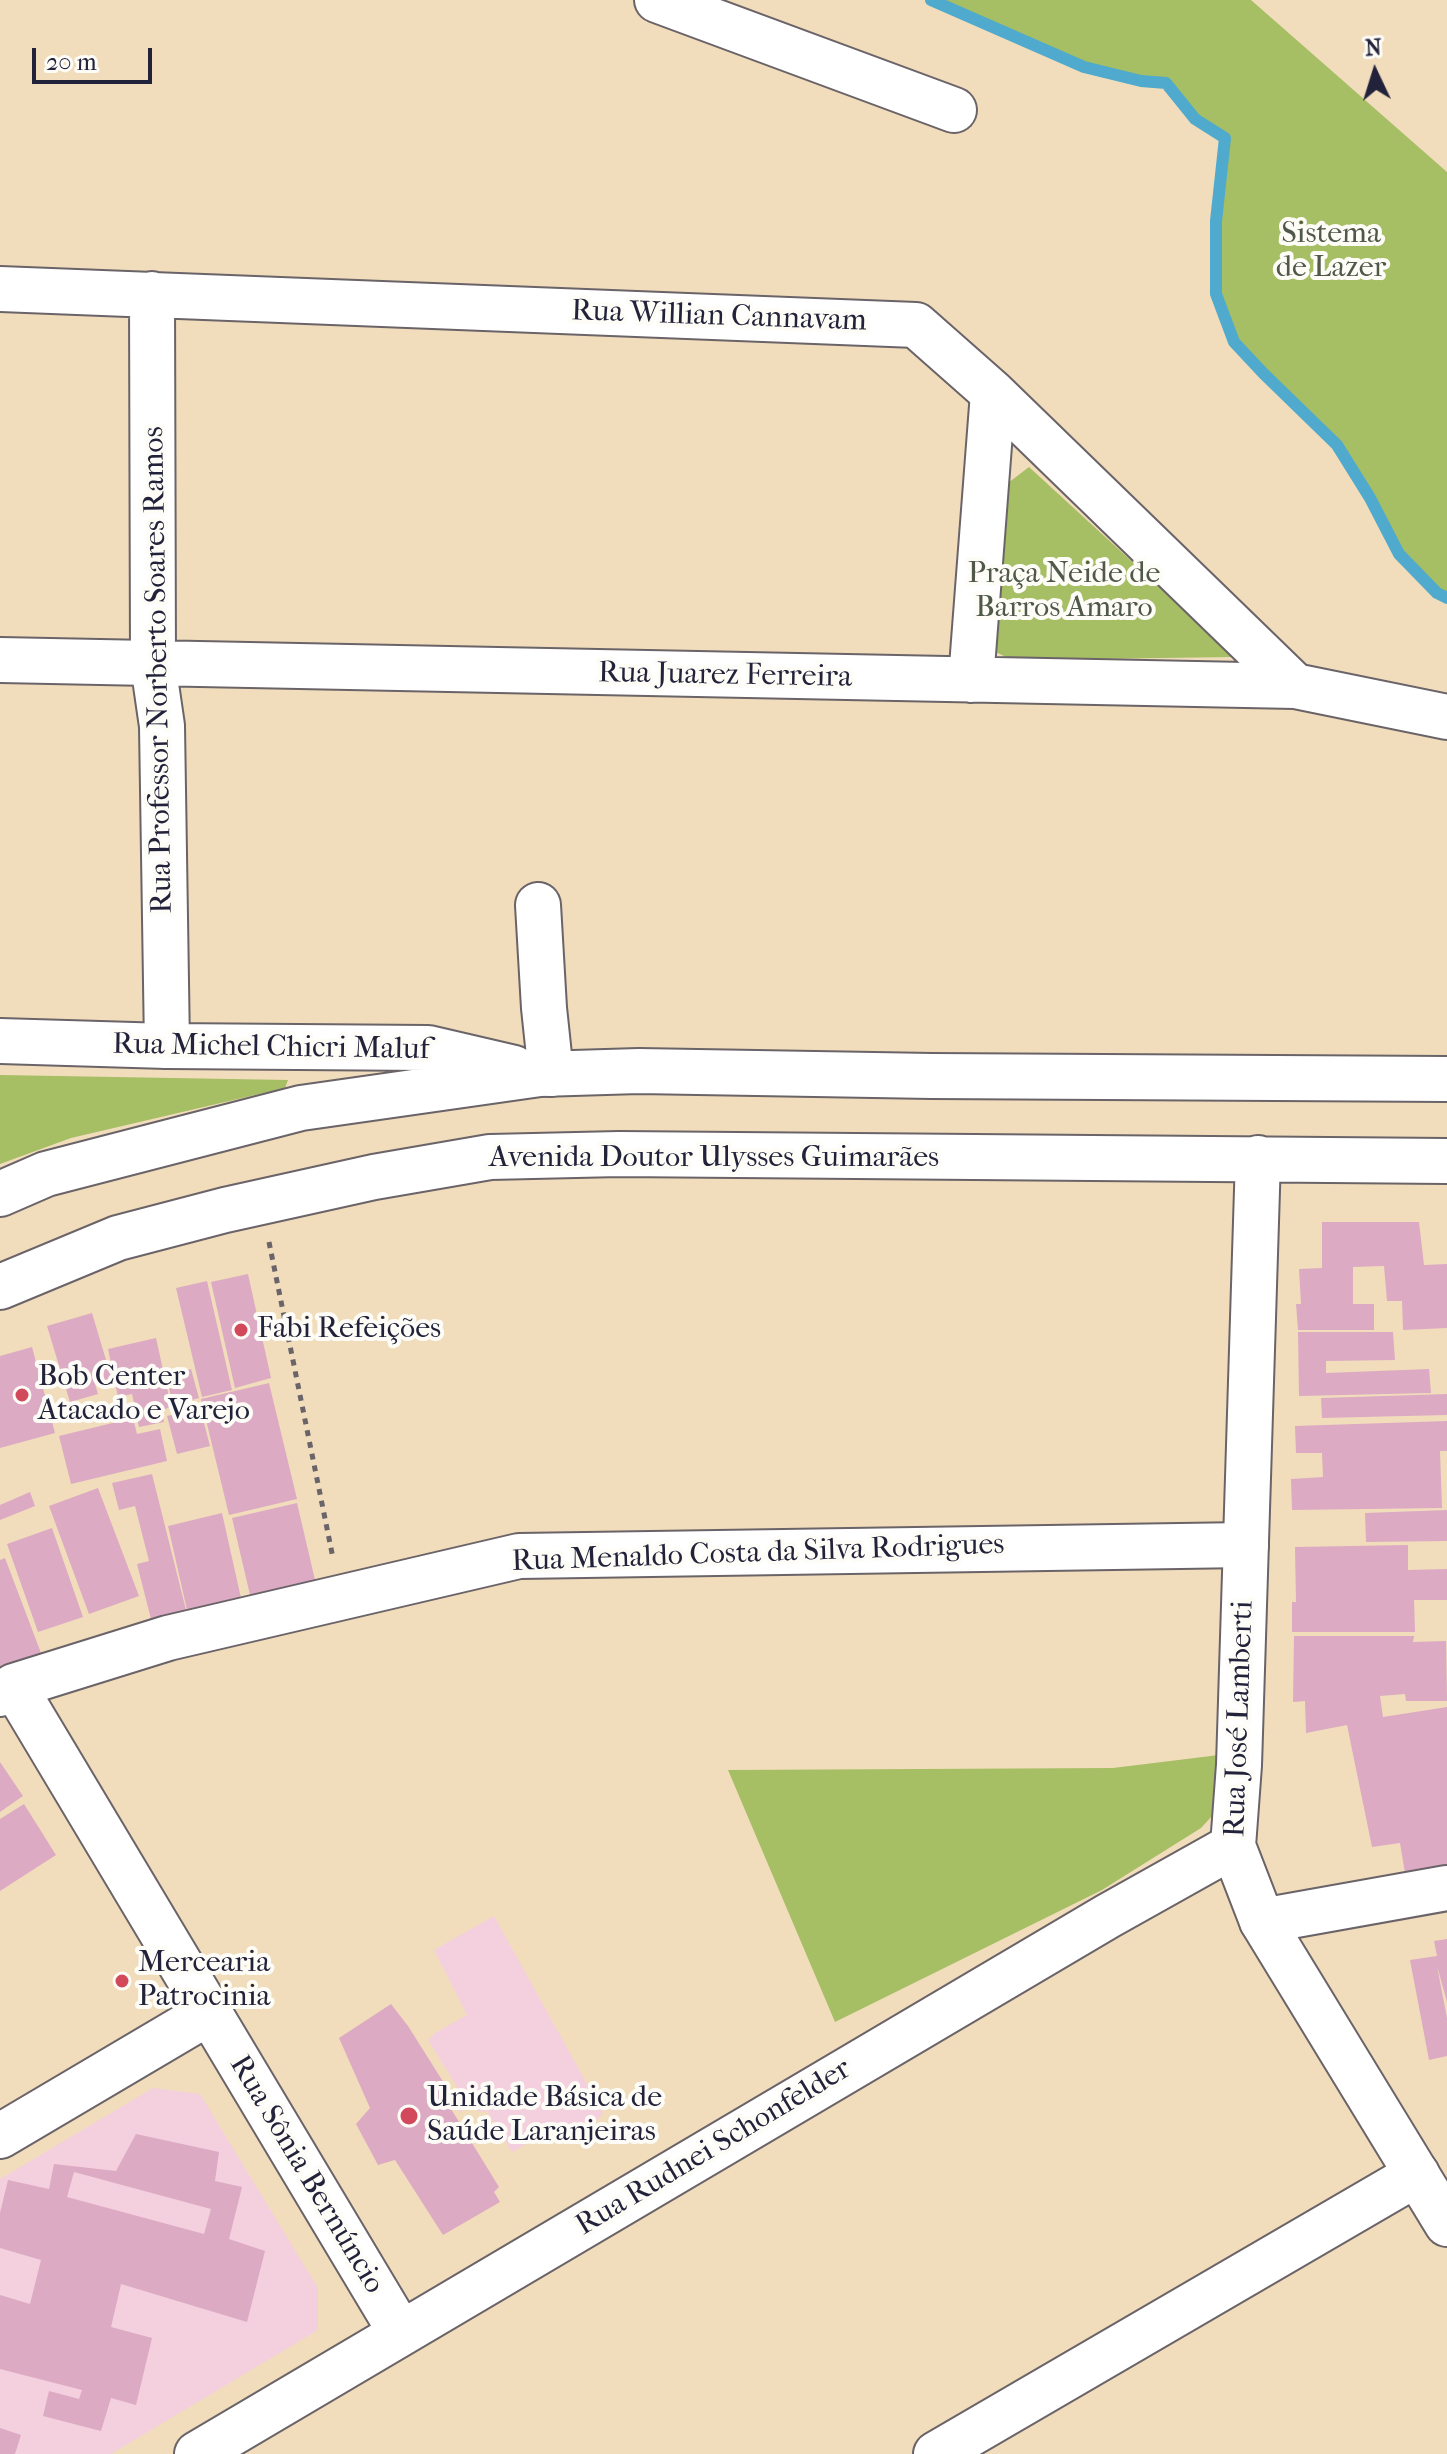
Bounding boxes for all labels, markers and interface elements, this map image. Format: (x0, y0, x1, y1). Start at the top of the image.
scale bar (36, 32, 156, 82)
north arrow (1335, 32, 1415, 112)
text: N (1364, 35, 1383, 62)
text: 20 m (46, 48, 97, 76)
park label: Sistema de Lazer (1276, 217, 1386, 288)
street label: Rua Willian Cannavam (571, 294, 867, 340)
street label: Rua Professor Norberto Soares Ramos (137, 426, 181, 914)
park label: Praça Neide de Barros Amaro (968, 557, 1160, 628)
street label: Rua Juarez Ferreira (598, 656, 852, 696)
street label: Rua Michel Chicri Maluf (112, 1027, 430, 1069)
street label: Avenida Doutor Ulysses Guimarães (489, 1141, 939, 1177)
place label: Fabi Refeições (257, 1312, 441, 1348)
marker: Fabi Refeições (232, 1321, 250, 1339)
place label: Bob Center Atacado e Varejo (38, 1360, 250, 1430)
marker: Bob Center Atacado e Varejo (13, 1386, 31, 1404)
street label: Rua Menaldo Costa da Silva Rodrigues (511, 1527, 1005, 1581)
street label: Rua José Lamberti (1218, 1600, 1262, 1838)
place label: Mercearia Patrocinia (138, 1946, 270, 2016)
marker: Mercearia Patrocinia (113, 1972, 131, 1990)
street label: Rua Sônia Bernúncio (221, 2050, 391, 2300)
street label: Rua Rudnei Schonfelder (570, 2052, 858, 2244)
place label: Unidade Básica de Saúde Laranjeiras (427, 2081, 662, 2152)
marker: Unidade Básica de Saúde Laranjeiras (398, 2105, 420, 2127)

